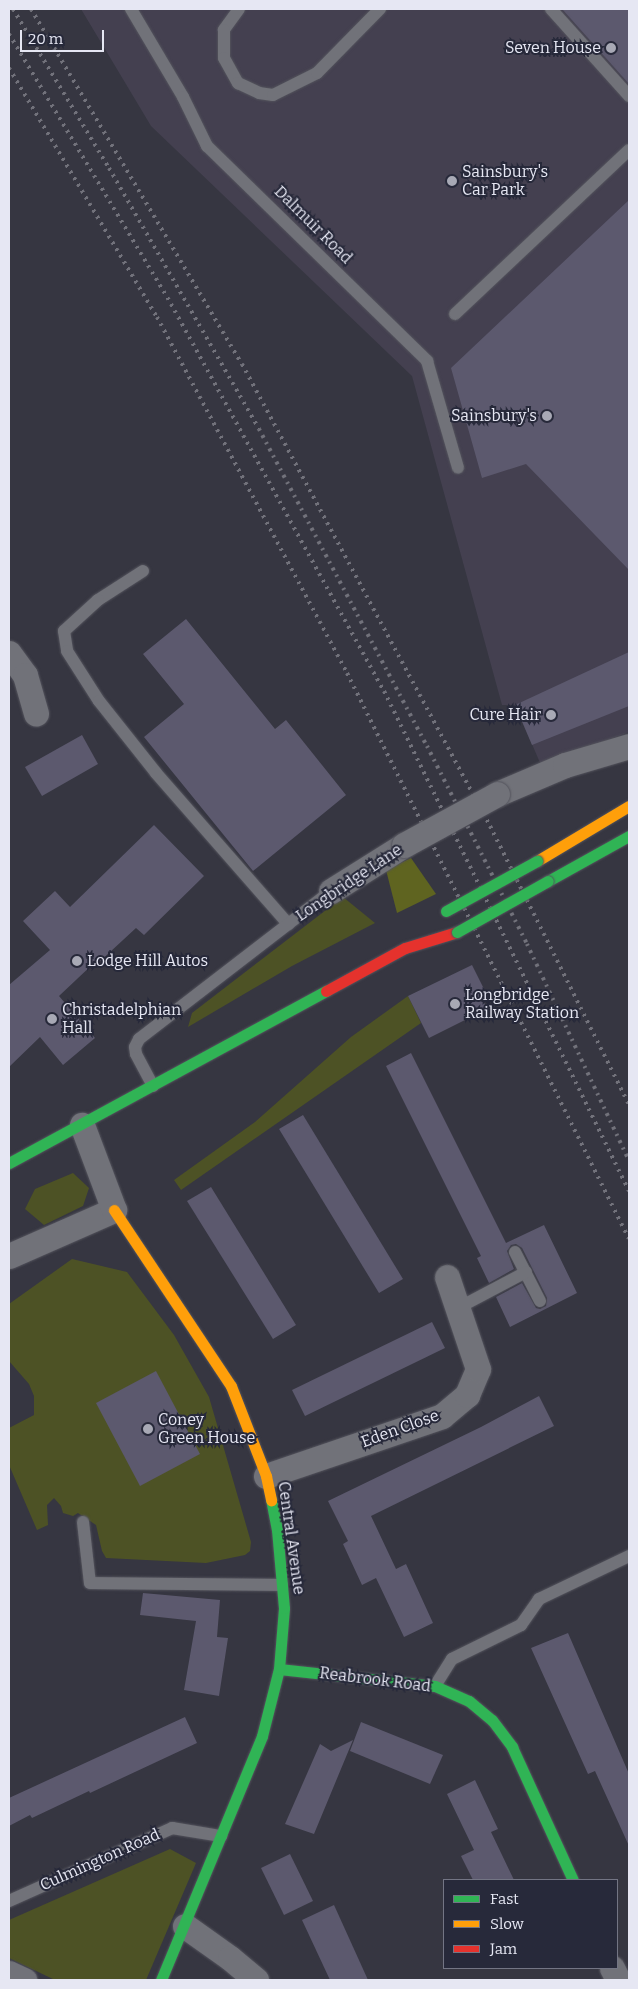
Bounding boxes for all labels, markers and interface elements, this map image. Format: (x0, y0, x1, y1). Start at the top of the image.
scale bar (22, 20, 106, 52)
text: 20 m (28, 30, 63, 48)
place label: Seven House (505, 38, 601, 58)
marker: Seven House (605, 42, 617, 54)
place label: Sainsbury's Car Park (462, 162, 548, 200)
marker: Sainsbury's Car Park (446, 175, 458, 187)
street label: Dalmuir Road (270, 182, 356, 268)
place label: Sainsbury's (451, 406, 537, 426)
marker: Sainsbury's (541, 410, 553, 422)
place label: Cure Hair (470, 705, 541, 725)
marker: Cure Hair (545, 709, 557, 721)
street label: Longbridge Lane (292, 840, 406, 926)
place label: Lodge Hill Autos (87, 951, 208, 971)
marker: Lodge Hill Autos (71, 955, 83, 967)
place label: Longbridge Railway Station (465, 985, 579, 1023)
marker: Longbridge Railway Station (449, 998, 461, 1010)
place label: Christadelphian Hall (62, 1000, 181, 1038)
marker: Christadelphian Hall (46, 1013, 58, 1025)
street label: Eden Close (359, 1406, 441, 1452)
place label: Coney Green House (158, 1410, 255, 1448)
marker: Coney Green House (142, 1423, 154, 1435)
street label: Central Avenue (274, 1480, 308, 1596)
street label: Reabrook Road (318, 1664, 432, 1696)
street label: Culmington Road (37, 1825, 163, 1895)
legend (443, 1879, 618, 1969)
text: Fast (490, 1890, 519, 1908)
text: Slow (490, 1915, 524, 1933)
text: Jam (490, 1940, 517, 1958)

